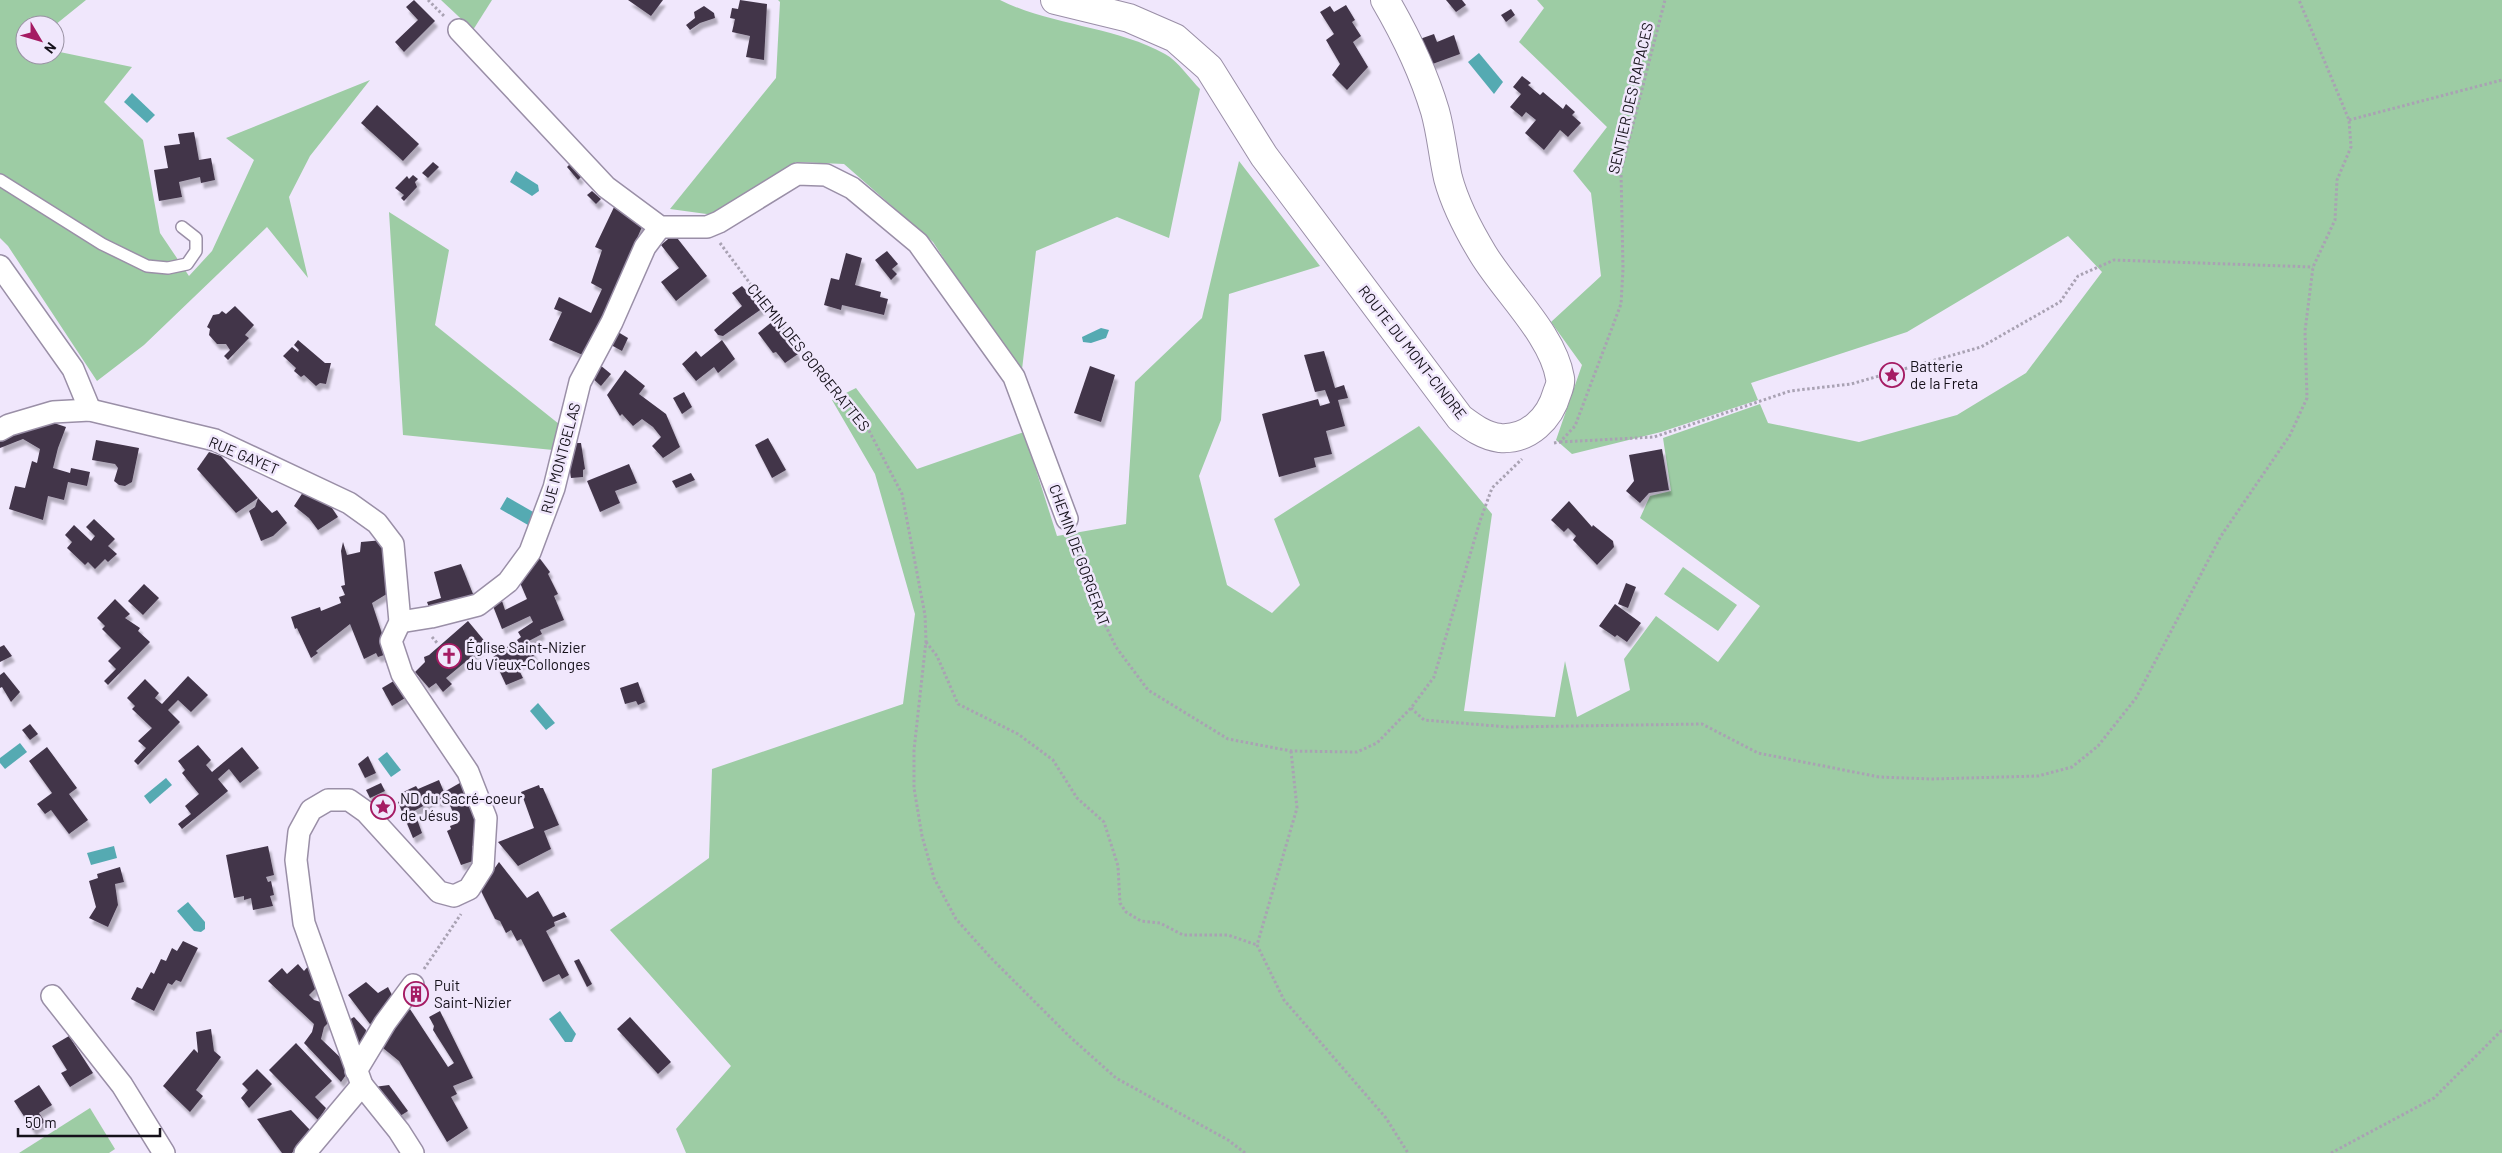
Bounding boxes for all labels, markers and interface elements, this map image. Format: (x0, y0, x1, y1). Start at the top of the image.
north arrow (15, 15, 65, 65)
street label: SENTIER DES RAPACES (1604, 20, 1656, 176)
text: N (41, 39, 60, 57)
street label: CHEMIN DES GORGERATTES (744, 280, 874, 434)
street label: ROUTE DU MONT-CINDRE (1355, 281, 1471, 423)
place label: Batterie de la Freta (1910, 357, 1978, 392)
place icon: Batterie de la Freta (1879, 362, 1905, 388)
street label: RUE MONTGELAS (537, 401, 583, 515)
street label: RUE GAYET (206, 432, 282, 478)
street label: CHEMIN DE GORGERAT (1046, 482, 1114, 628)
place label: Église Saint-Nizier du Vieux-Collonges (466, 638, 590, 673)
church icon: Église Saint-Nizier du Vieux-Collonges (436, 643, 462, 669)
place label: ND du Sacré-coeur de Jésus (400, 789, 523, 824)
place icon: ND du Sacré-coeur de Jésus (370, 794, 396, 820)
place label: Puit Saint-Nizier (434, 976, 512, 1011)
building icon: Puit Saint-Nizier (403, 981, 429, 1007)
scale bar (18, 1106, 160, 1138)
text: 50 m (25, 1113, 57, 1131)

